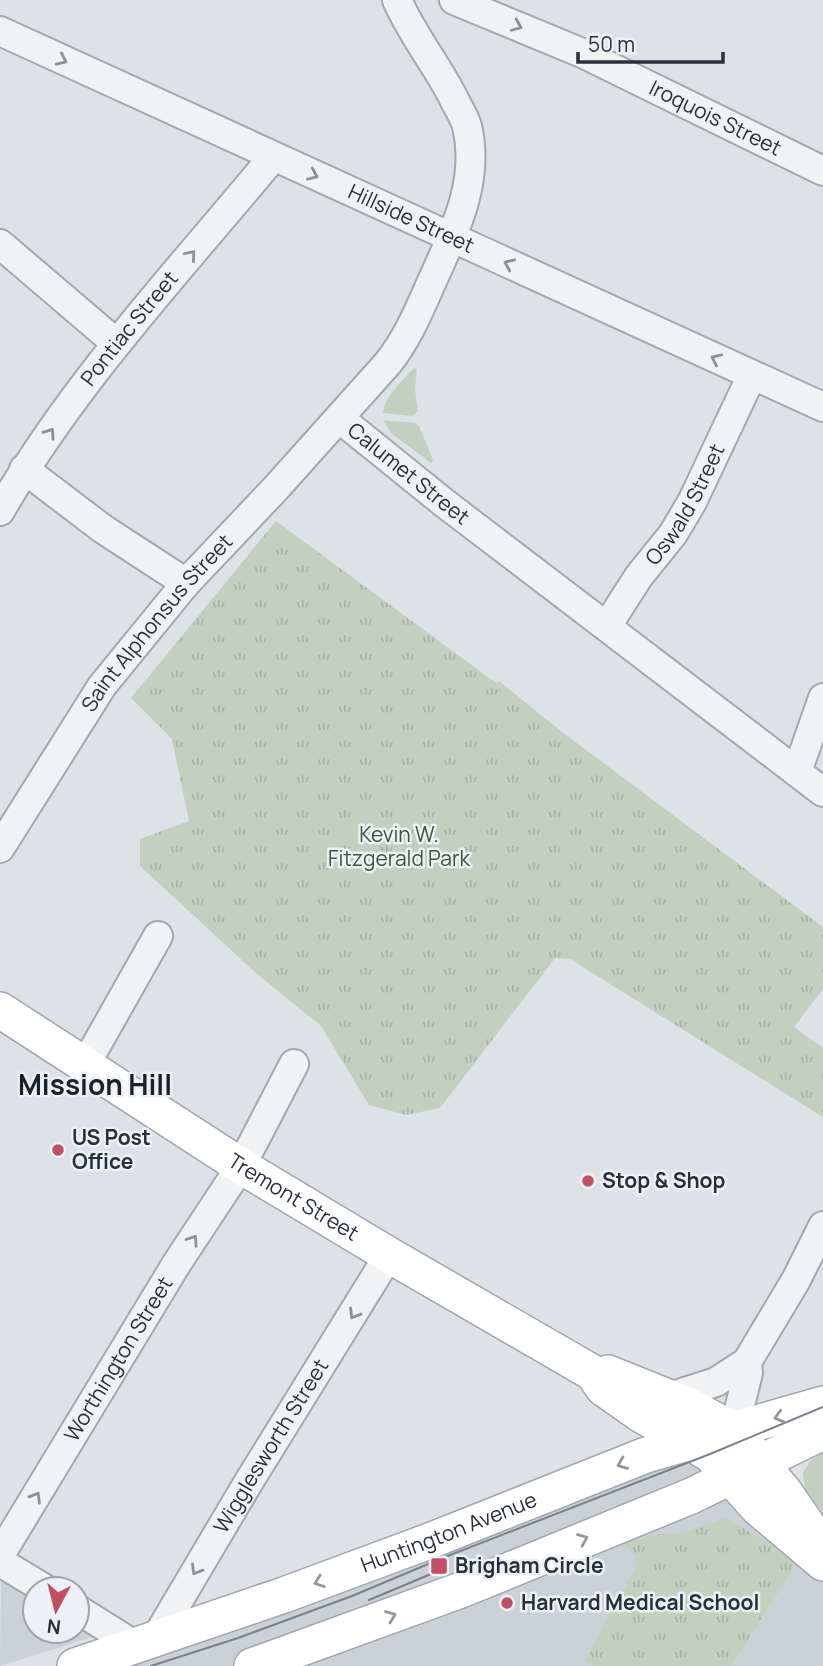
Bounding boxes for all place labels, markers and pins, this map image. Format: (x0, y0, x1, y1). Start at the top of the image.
place label: US Post Office (72, 1123, 151, 1175)
marker: US Post Office (50, 1142, 66, 1158)
place label: Stop & Shop (602, 1166, 726, 1194)
marker: Stop & Shop (580, 1173, 596, 1189)
place label: Brigham Circle (455, 1551, 604, 1579)
marker: Brigham Circle (429, 1556, 449, 1576)
place label: Harvard Medical School (521, 1588, 759, 1616)
marker: Harvard Medical School (499, 1595, 515, 1611)

